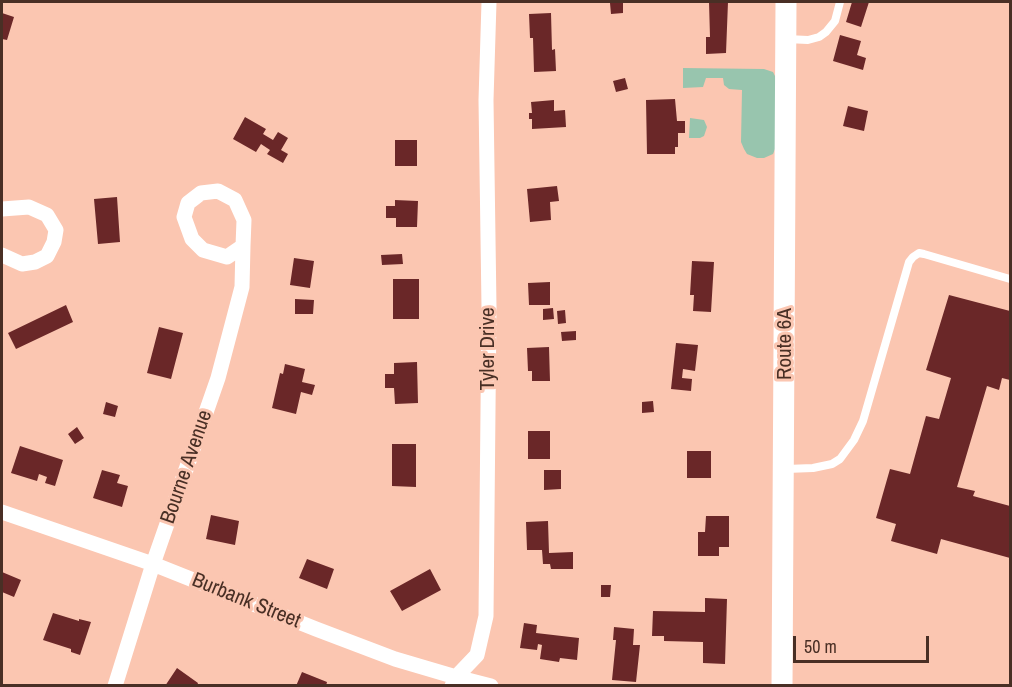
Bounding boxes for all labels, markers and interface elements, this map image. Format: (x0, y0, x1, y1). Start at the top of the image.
street label: Tyler Drive (475, 307, 501, 391)
street label: Route 6A (772, 308, 798, 380)
street label: Bourne Avenue (156, 407, 218, 527)
street label: Burbank Street (188, 568, 304, 634)
scale bar (796, 624, 932, 662)
text: 50 m (804, 634, 837, 659)

